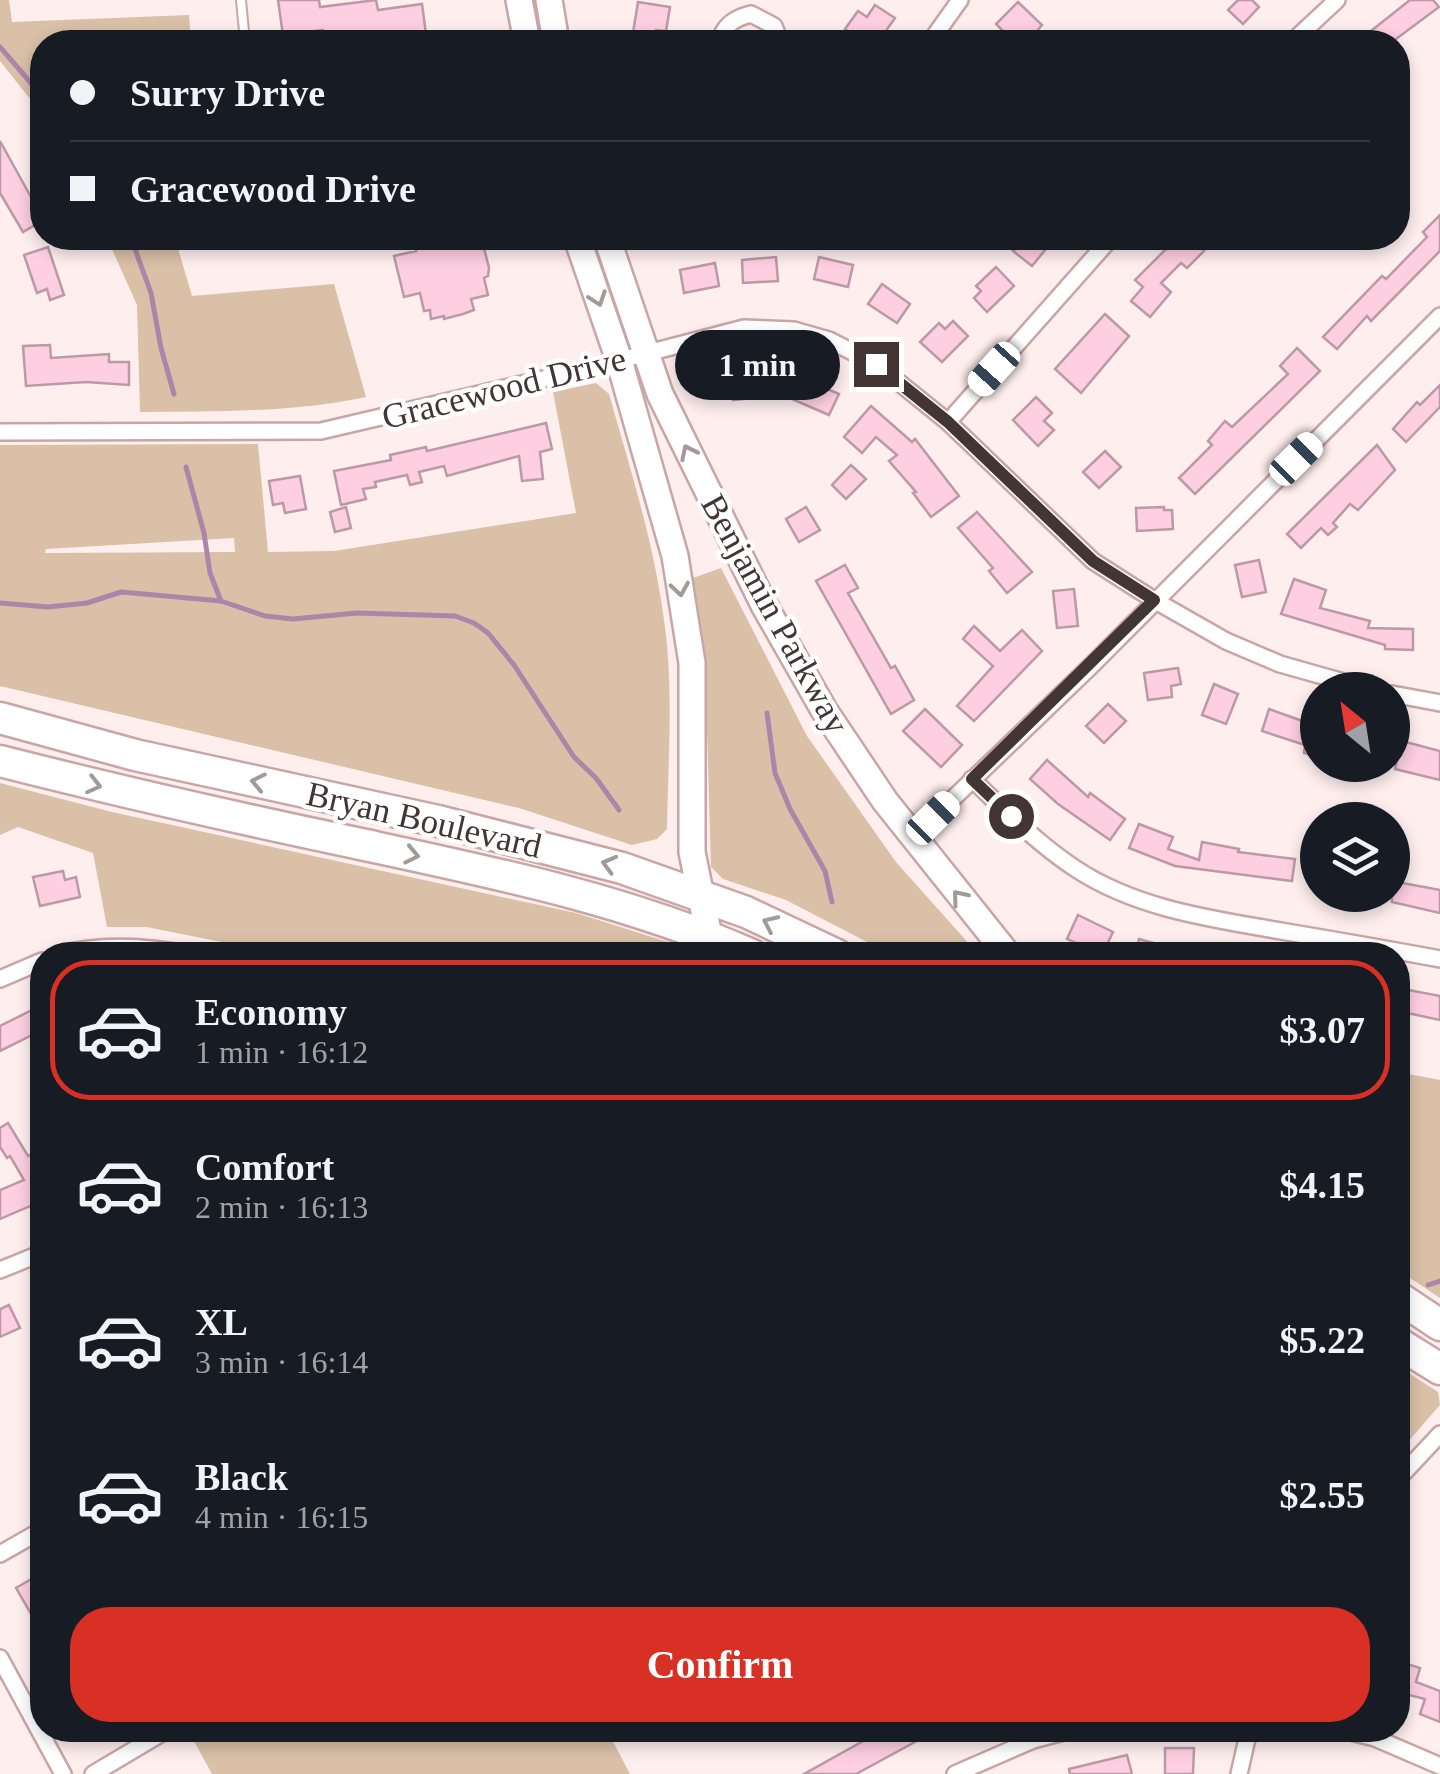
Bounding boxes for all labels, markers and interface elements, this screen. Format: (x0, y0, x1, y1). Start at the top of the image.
text: Surry Drive (130, 72, 325, 114)
text: Gracewood Drive (130, 168, 416, 210)
one-way arrow (586, 289, 607, 306)
callout: 1 min (676, 329, 841, 399)
car (963, 337, 1025, 401)
street label: Gracewood Drive (378, 339, 630, 437)
route end (854, 342, 899, 387)
text: 1 min (719, 347, 796, 383)
car (1264, 427, 1328, 491)
one-way arrow (680, 444, 700, 462)
street label: Benjamin Parkway (693, 488, 857, 741)
one-way arrow (669, 581, 690, 597)
north arrow (1300, 672, 1410, 782)
map controls (1300, 672, 1410, 912)
one-way arrow (250, 772, 267, 793)
one-way arrow (86, 773, 103, 794)
street label: Bryan Boulevard (303, 774, 546, 866)
car (901, 786, 965, 850)
route start (989, 794, 1034, 839)
button: layers (1300, 802, 1410, 912)
one-way arrow (403, 844, 420, 865)
one-way arrow (601, 855, 618, 876)
one-way arrow (953, 890, 971, 908)
one-way arrow (762, 916, 780, 936)
icon: car (75, 985, 165, 1075)
text: Economy (195, 991, 347, 1033)
text: $3.07 (1280, 1009, 1365, 1051)
text: 1 min · 16:12 (195, 1034, 368, 1070)
icon: car (75, 1140, 165, 1230)
text: Comfort (195, 1146, 334, 1188)
text: $4.15 (1280, 1164, 1365, 1206)
text: 2 min · 16:13 (195, 1189, 368, 1225)
icon: car (75, 1295, 165, 1385)
text: XL (195, 1301, 248, 1343)
text: $5.22 (1280, 1319, 1365, 1361)
text: 3 min · 16:14 (195, 1344, 368, 1380)
icon: car (75, 1450, 165, 1540)
text: Black (195, 1456, 288, 1498)
text: $2.55 (1280, 1474, 1365, 1516)
text: 4 min · 16:15 (195, 1499, 368, 1535)
button: Confirm (70, 1607, 1370, 1722)

